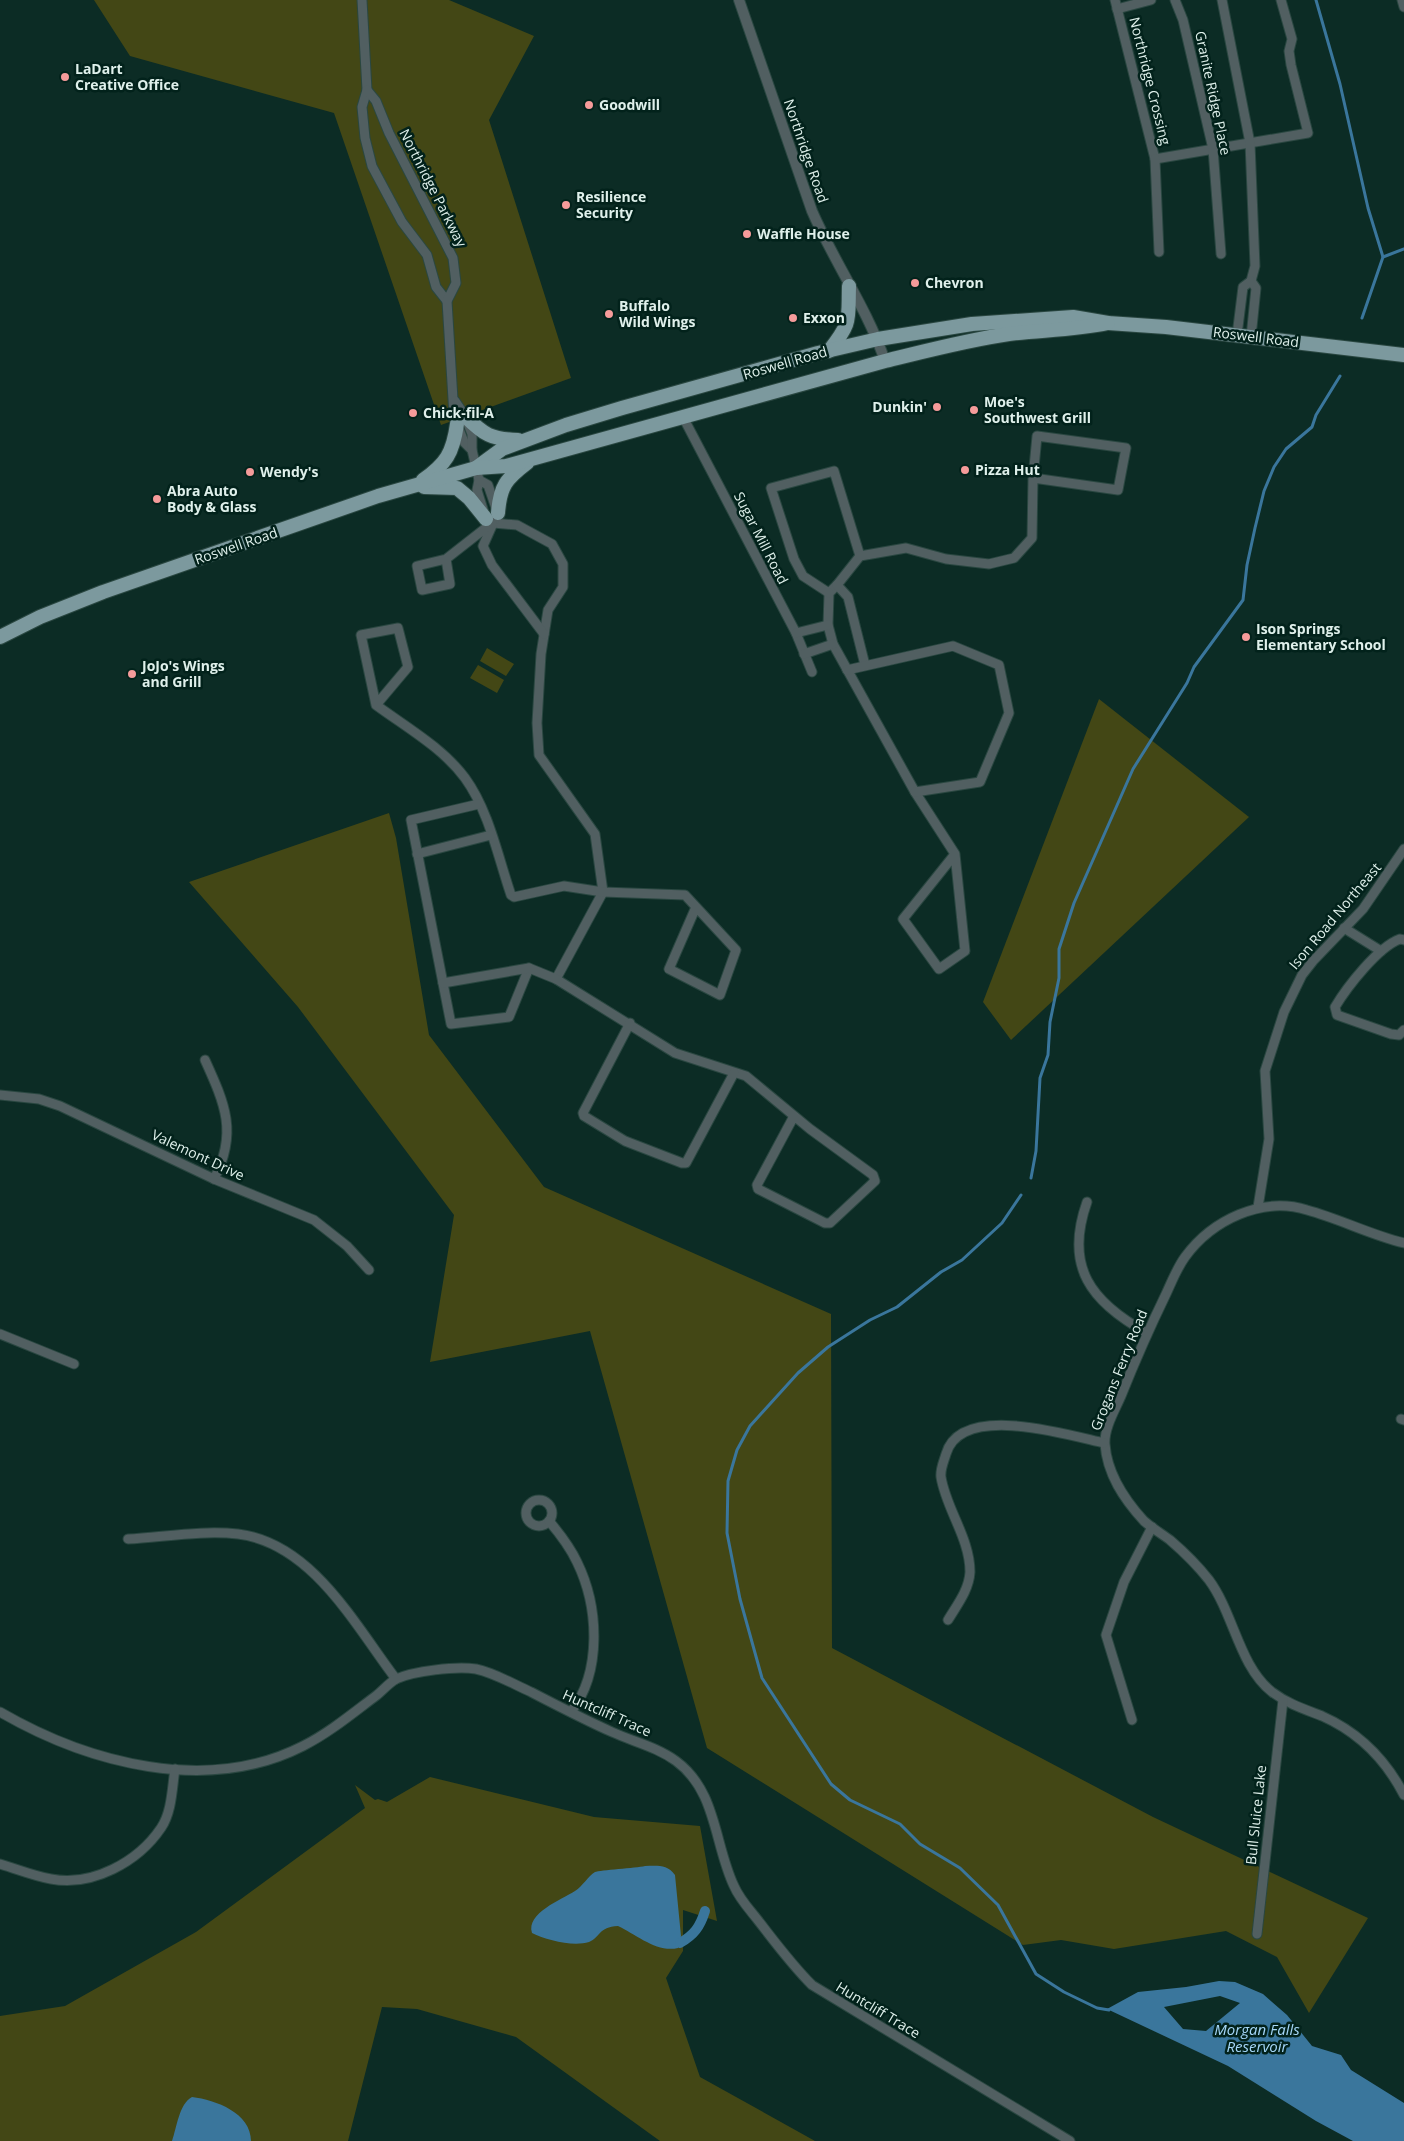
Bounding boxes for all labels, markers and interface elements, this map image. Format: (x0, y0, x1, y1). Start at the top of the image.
street label: Northridge Crossing (1125, 15, 1176, 147)
street label: Granite Ridge Place (1191, 29, 1236, 157)
place label: LaDart Creative Office (75, 59, 179, 94)
marker: LaDart Creative Office (59, 71, 71, 83)
place label: Goodwill (599, 95, 660, 114)
street label: Northridge Road (780, 96, 833, 205)
marker: Goodwill (583, 99, 595, 111)
street label: Northridge Parkway (395, 125, 472, 251)
place label: Resilience Security (576, 187, 646, 222)
marker: Resilience Security (560, 199, 572, 211)
place label: Waffle House (757, 224, 850, 243)
marker: Waffle House (741, 228, 753, 240)
place label: Chevron (925, 273, 984, 292)
marker: Chevron (909, 277, 921, 289)
place label: Buffalo Wild Wings (619, 296, 695, 331)
marker: Buffalo Wild Wings (603, 308, 615, 320)
place label: Exxon (803, 308, 845, 327)
marker: Exxon (787, 312, 799, 324)
street label: Roswell Road (1212, 322, 1300, 351)
street label: Roswell Road (741, 341, 829, 384)
place label: Moe's Southwest Grill (984, 392, 1091, 427)
place label: Dunkin' (872, 397, 927, 416)
marker: Dunkin' (931, 401, 943, 413)
place label: Chick-fil-A (423, 403, 494, 422)
marker: Moe's Southwest Grill (968, 404, 980, 416)
marker: Chick-fil-A (407, 407, 419, 419)
place label: Pizza Hut (975, 460, 1040, 479)
place label: Wendy's (260, 462, 319, 481)
marker: Pizza Hut (959, 464, 971, 476)
marker: Wendy's (244, 466, 256, 478)
place label: Abra Auto Body & Glass (167, 481, 256, 516)
street label: Sugar Mill Road (730, 488, 793, 587)
marker: Abra Auto Body & Glass (151, 493, 163, 505)
street label: Roswell Road (192, 522, 280, 569)
place label: Ison Springs Elementary School (1256, 619, 1386, 654)
marker: Ison Springs Elementary School (1240, 631, 1252, 643)
place label: JoJo's Wings and Grill (140, 656, 225, 691)
marker: JoJo's Wings and Grill (126, 668, 138, 680)
street label: Ison Road Northeast (1284, 858, 1385, 973)
street label: Valemont Drive (149, 1125, 248, 1184)
street label: Grogans Ferry Road (1086, 1306, 1152, 1433)
street label: Huntcliff Trace (560, 1685, 655, 1741)
street label: Bull Sluice Lake (1241, 1764, 1270, 1866)
street label: Huntcliff Trace (833, 1977, 924, 2042)
water label: Morgan Falls Reservoir (1214, 2019, 1300, 2056)

